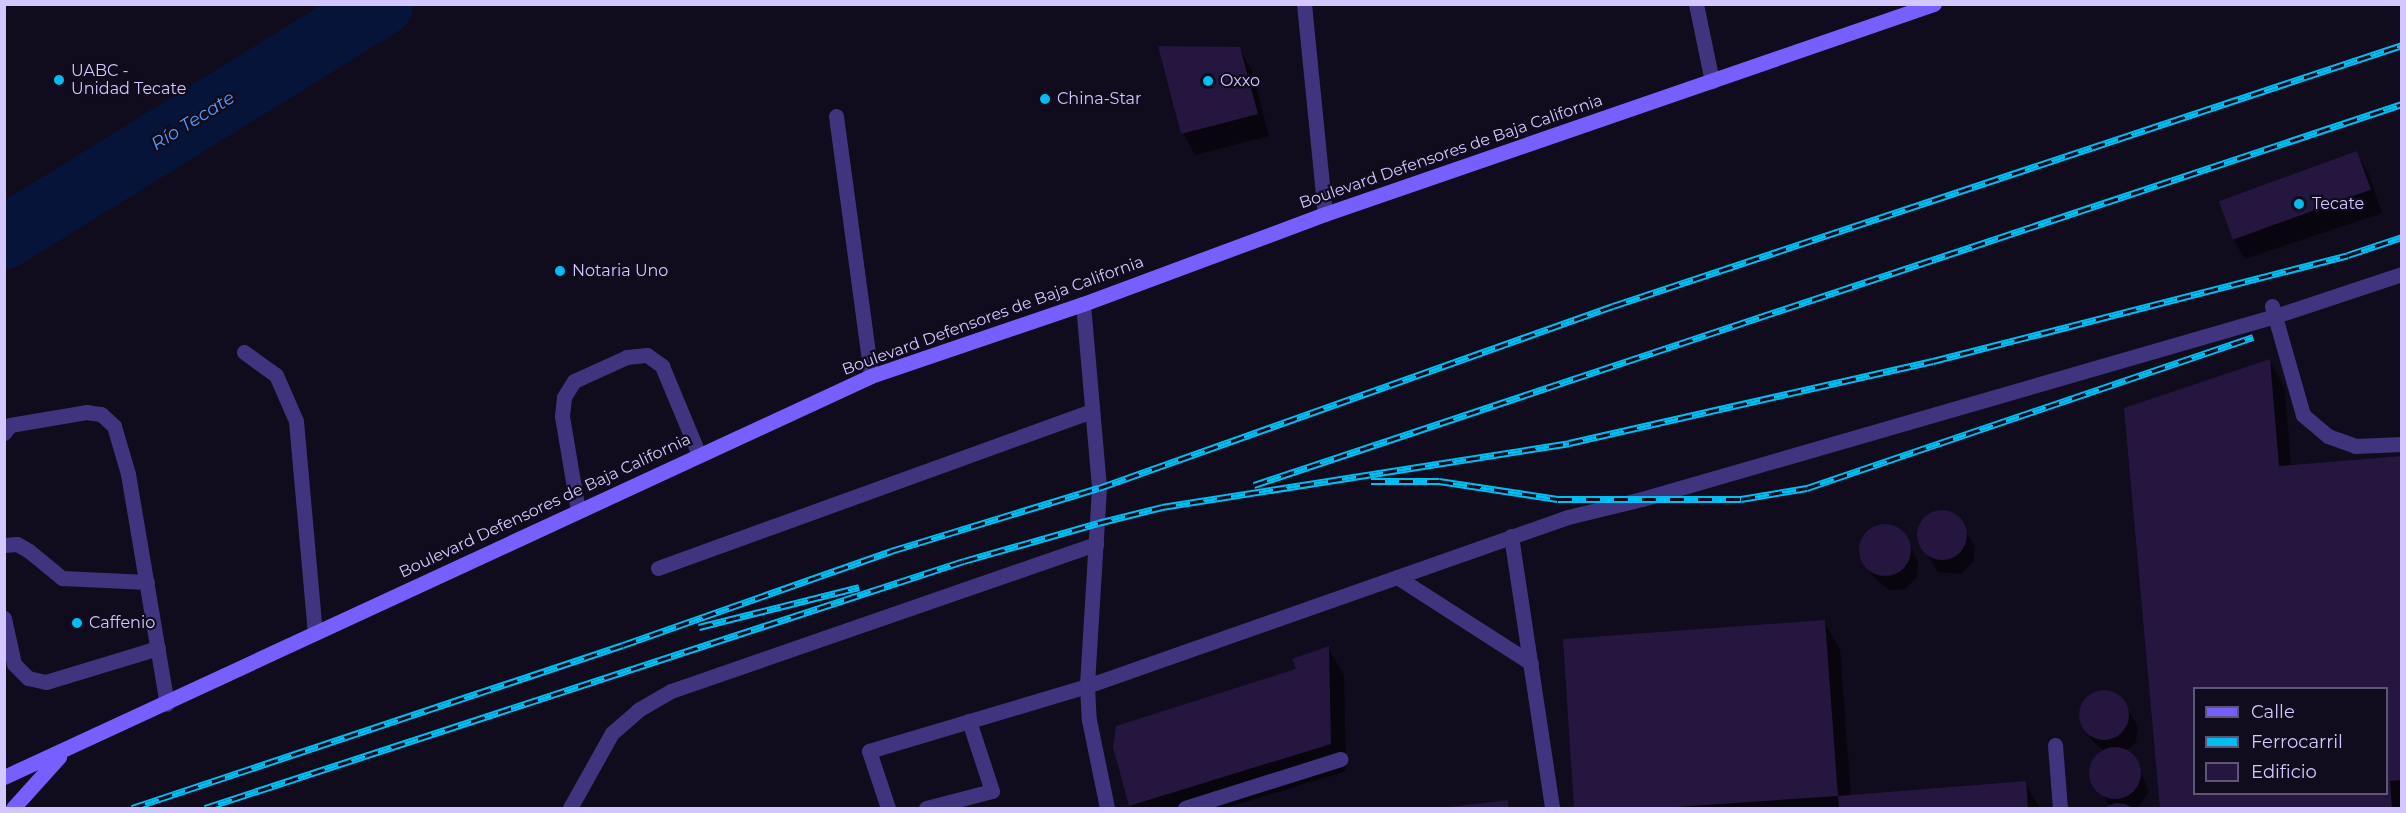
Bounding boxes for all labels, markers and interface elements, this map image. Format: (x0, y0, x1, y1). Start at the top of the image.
place label: UABC - Unidad Tecate (71, 61, 186, 99)
place label: Oxxo (1220, 71, 1260, 91)
marker: UABC - Unidad Tecate (52, 73, 66, 87)
marker: Oxxo (1201, 74, 1215, 88)
water label: Río Tecate (147, 87, 239, 155)
place label: China-Star (1057, 89, 1141, 109)
street label: Boulevard Defensores de Baja California (1297, 91, 1605, 213)
marker: China-Star (1038, 92, 1052, 106)
place label: Tecate (2312, 194, 2364, 214)
marker: Tecate (2290, 195, 2308, 213)
street label: Boulevard Defensores de Baja California (839, 252, 1147, 380)
place label: Notaria Uno (572, 261, 668, 281)
marker: Notaria Uno (553, 264, 567, 278)
street label: Boulevard Defensores de Baja California (396, 430, 694, 582)
place label: Caffenio (89, 613, 155, 633)
marker: Caffenio (70, 616, 84, 630)
legend (2193, 687, 2388, 795)
text: Calle (2251, 701, 2295, 723)
text: Ferrocarril (2251, 731, 2343, 753)
text: Edificio (2251, 761, 2317, 783)

